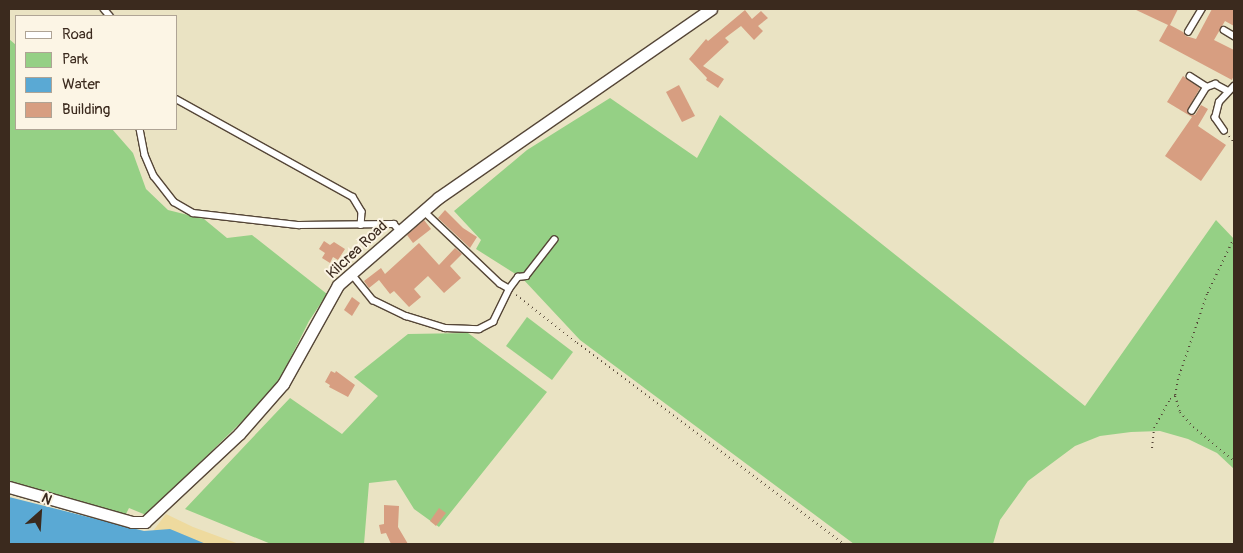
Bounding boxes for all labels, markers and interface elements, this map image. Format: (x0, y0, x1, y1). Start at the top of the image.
legend (15, 15, 178, 130)
text: Road (62, 25, 93, 44)
text: Park (62, 50, 88, 69)
text: Water (62, 75, 100, 94)
text: Building (62, 100, 110, 119)
street label: Kilcrea Road (323, 217, 391, 283)
north arrow (15, 488, 65, 538)
text: N (39, 489, 55, 509)

